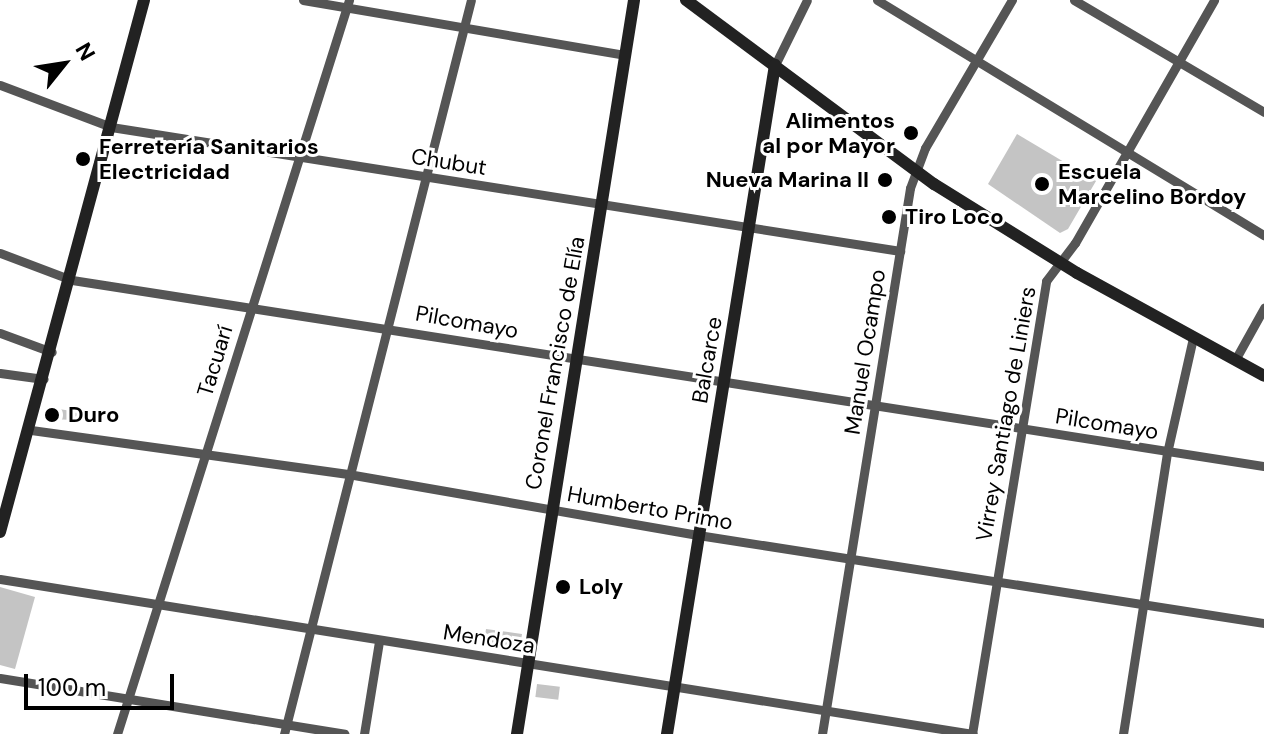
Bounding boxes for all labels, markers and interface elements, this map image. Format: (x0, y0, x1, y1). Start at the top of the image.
north arrow (24, 24, 104, 104)
text: N (69, 38, 102, 66)
place label: Alimentos al por Mayor (762, 107, 895, 158)
marker: Alimentos al por Mayor (902, 124, 920, 142)
place label: Ferretería Sanitarios Electricidad (99, 133, 319, 184)
street label: Chubut (409, 143, 489, 181)
marker: Ferretería Sanitarios Electricidad (74, 150, 92, 168)
place label: Escuela Marcelino Bordoy (1058, 158, 1246, 210)
place label: Nueva Marina II (706, 167, 869, 193)
marker: Nueva Marina II (876, 171, 894, 189)
marker: Escuela Marcelino Bordoy (1033, 175, 1051, 193)
place label: Tiro Loco (905, 204, 1004, 230)
marker: Tiro Loco (880, 208, 898, 226)
street label: Coronel Francisco de Elía (520, 234, 590, 492)
street label: Manuel Ocampo (839, 267, 891, 437)
street label: Virrey Santiago de Liniers (971, 284, 1041, 544)
street label: Pilcomayo (413, 300, 521, 344)
street label: Balcarce (686, 315, 728, 405)
street label: Tacuarí (192, 322, 238, 400)
place label: Duro (68, 402, 119, 428)
street label: Pilcomayo (1054, 403, 1160, 445)
marker: Duro (43, 406, 61, 424)
street label: Humberto Primo (565, 480, 735, 536)
place label: Loly (579, 574, 623, 600)
marker: Loly (554, 578, 572, 596)
street label: Mendoza (441, 619, 537, 659)
scale bar (28, 658, 178, 708)
text: 100 m (38, 672, 106, 703)

